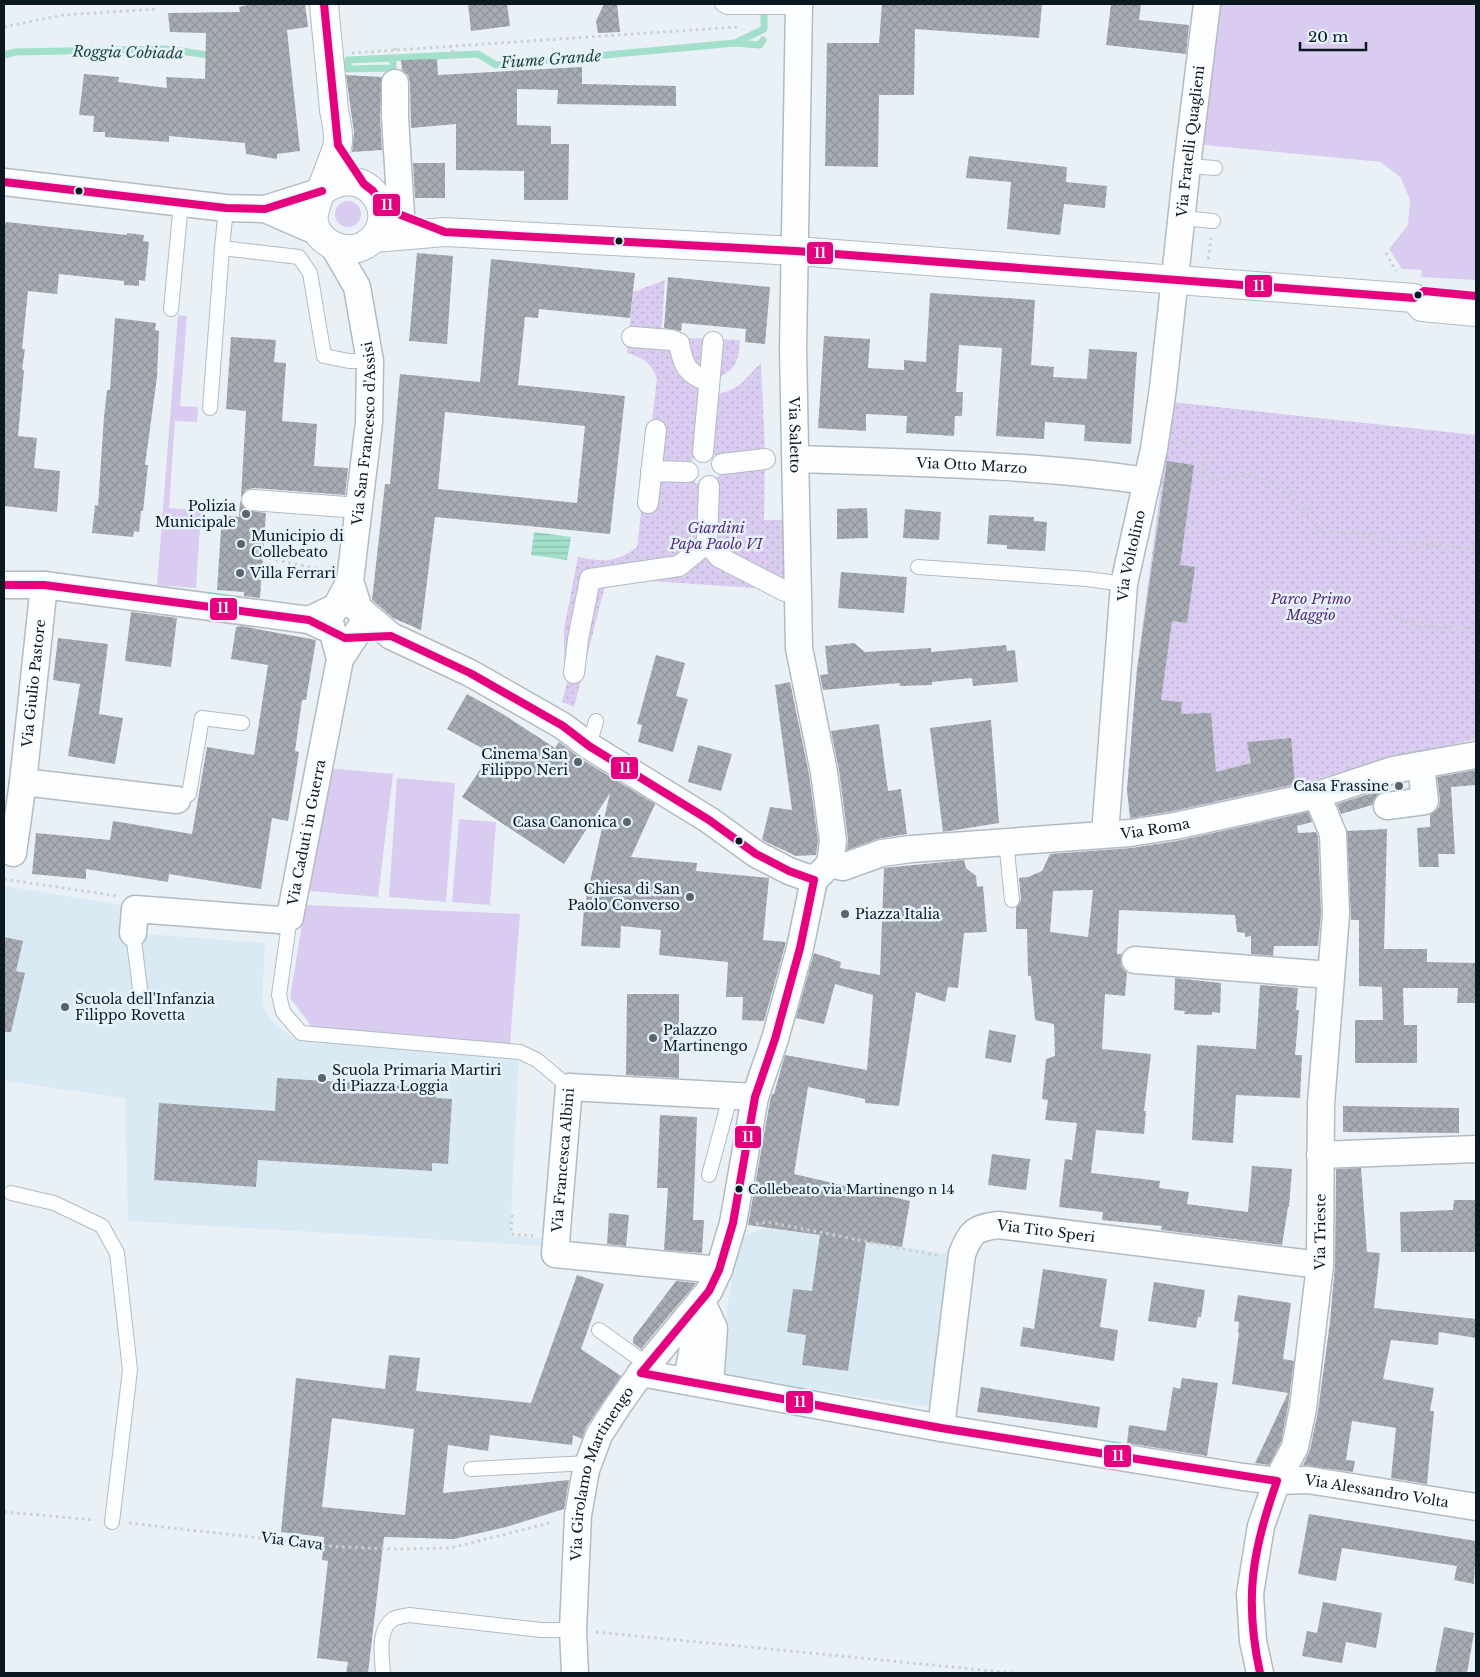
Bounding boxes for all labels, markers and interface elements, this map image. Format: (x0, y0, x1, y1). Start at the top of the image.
scale bar (1300, 20, 1366, 52)
text: 20 m (1308, 27, 1348, 46)
water label: Roggia Cobiada (71, 42, 184, 62)
water label: Fiume Grande (499, 46, 602, 72)
street label: Via Fratelli Quaglieni (1172, 64, 1208, 219)
unlabelled marker (74, 186, 84, 196)
line badge: 11 (372, 193, 401, 217)
text: 11 (381, 196, 393, 214)
unlabelled marker (614, 236, 624, 246)
line badge: 11 (806, 241, 834, 265)
text: 11 (814, 244, 826, 262)
line badge: 11 (1244, 274, 1273, 298)
text: 11 (1253, 277, 1265, 295)
unlabelled marker (1413, 290, 1423, 300)
street label: Via San Francesco d'Assisi (348, 340, 379, 527)
street label: Via Saletto (785, 396, 804, 473)
street label: Via Otto Marzo (915, 454, 1028, 477)
place label: Polizia Municipale (155, 497, 236, 531)
marker: Polizia Municipale (240, 508, 252, 520)
street label: Via Voltolino (1114, 508, 1149, 603)
park label: Giardini Papa Paolo VI (669, 519, 763, 553)
place label: Municipio di Collebeato (251, 527, 344, 561)
marker: Municipio di Collebeato (235, 538, 247, 550)
place label: Villa Ferrari (249, 564, 336, 582)
marker: Villa Ferrari (234, 567, 246, 579)
park label: Parco Primo Maggio (1270, 590, 1351, 624)
line badge: 11 (209, 597, 238, 621)
text: 11 (217, 599, 229, 617)
street label: Via Giulio Pastore (18, 618, 49, 749)
place label: Cinema San Filippo Neri (481, 745, 568, 779)
marker: Cinema San Filippo Neri (572, 756, 584, 768)
line badge: 11 (610, 756, 639, 780)
street label: Via Caduti in Guerra (283, 758, 329, 908)
text: 11 (619, 759, 631, 777)
place label: Casa Frassine (1293, 777, 1389, 795)
marker: Casa Frassine (1393, 780, 1405, 792)
place label: Casa Canonica (513, 813, 617, 831)
street label: Via Roma (1119, 814, 1192, 843)
marker: Casa Canonica (621, 816, 633, 828)
unlabelled marker (734, 836, 744, 846)
place label: Chiesa di San Paolo Converso (568, 880, 680, 914)
marker: Chiesa di San Paolo Converso (684, 891, 696, 903)
place label: Piazza Italia (855, 905, 940, 923)
marker: Piazza Italia (839, 908, 851, 920)
place label: Scuola dell'Infanzia Filippo Rovetta (75, 990, 215, 1024)
marker: Scuola dell'Infanzia Filippo Rovetta (59, 1001, 71, 1013)
place label: Palazzo Martinengo (663, 1021, 748, 1055)
marker: Palazzo Martinengo (647, 1032, 659, 1044)
place label: Scuola Primaria Martiri di Piazza Loggia (332, 1061, 502, 1095)
marker: Scuola Primaria Martiri di Piazza Loggia (316, 1072, 328, 1084)
street label: Via Francesca Albini (548, 1087, 578, 1234)
line badge: 11 (734, 1125, 762, 1149)
text: 11 (742, 1128, 754, 1146)
place label: Collebeato via Martinengo n 14 (748, 1181, 954, 1198)
marker: Collebeato via Martinengo n 14 (734, 1184, 744, 1194)
street label: Via Trieste (1311, 1194, 1329, 1271)
street label: Via Tito Speri (995, 1216, 1097, 1246)
street label: Via Girolamo Martinengo (567, 1383, 638, 1562)
line badge: 11 (785, 1390, 814, 1414)
text: 11 (794, 1393, 806, 1411)
line badge: 11 (1103, 1444, 1132, 1468)
text: 11 (1112, 1447, 1124, 1465)
street label: Via Alessandro Volta (1303, 1470, 1450, 1512)
street label: Via Cava (259, 1528, 324, 1554)

